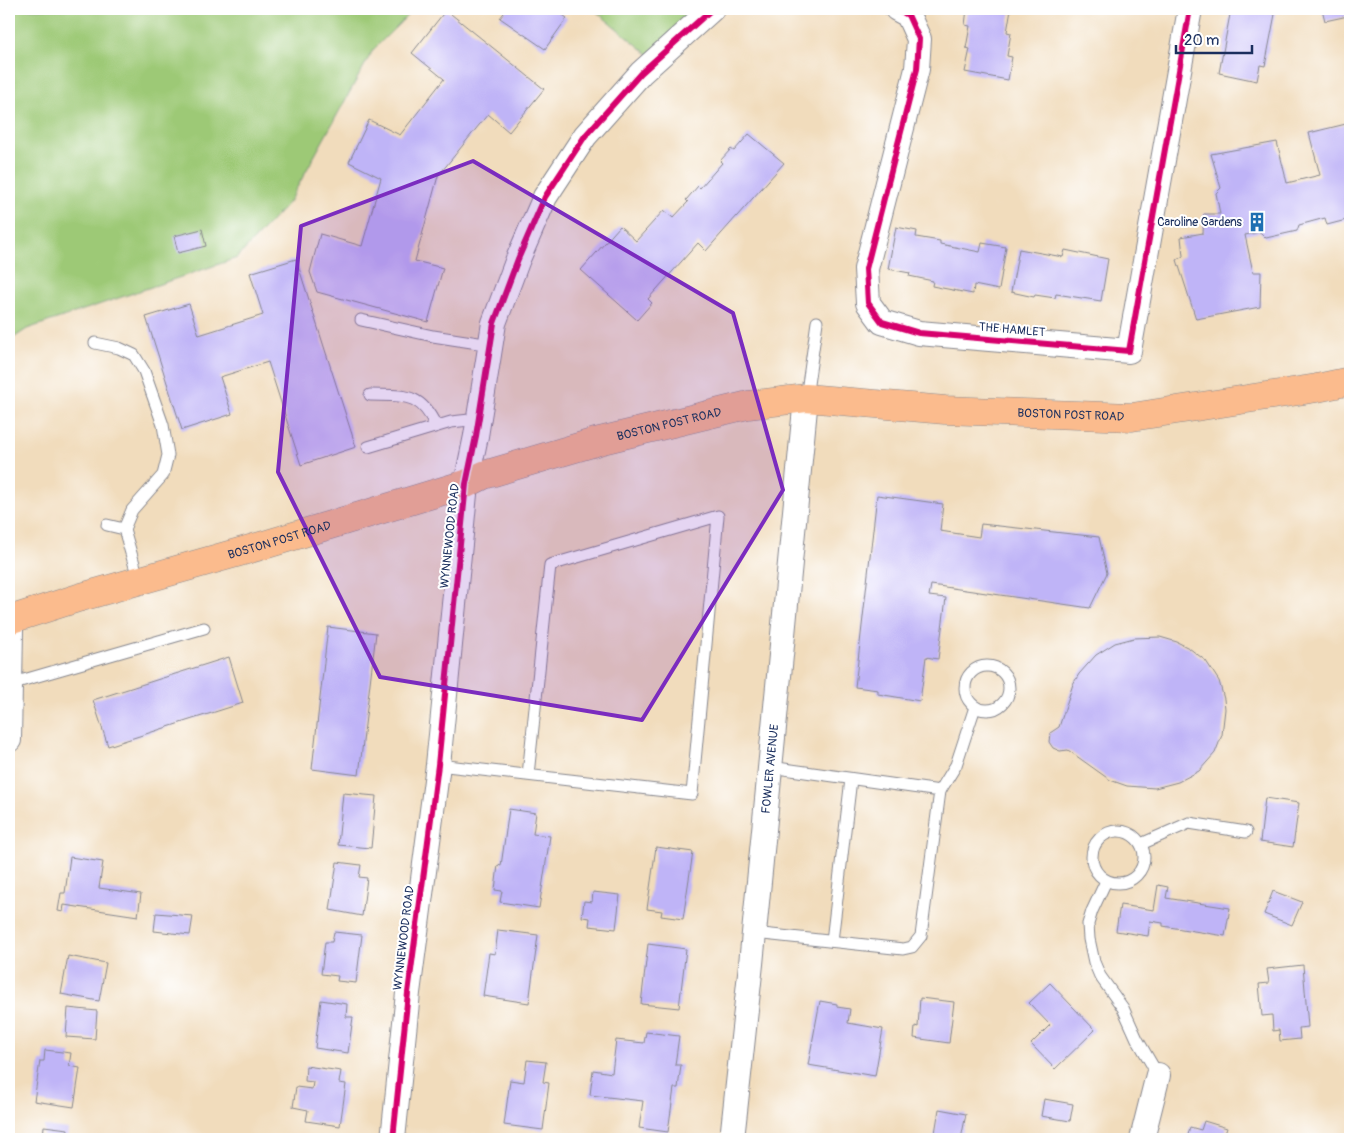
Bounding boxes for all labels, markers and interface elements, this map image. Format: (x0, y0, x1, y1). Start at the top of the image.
scale bar (1176, 22, 1253, 54)
text: 20 m (1184, 31, 1219, 50)
building icon: Caroline Gardens (1246, 211, 1268, 233)
place label: Caroline Gardens (1157, 215, 1243, 230)
street label: THE HAMLET (978, 320, 1046, 340)
street label: BOSTON POST ROAD (615, 404, 723, 444)
street label: BOSTON POST ROAD (1017, 405, 1125, 424)
street label: WYNNEWOOD ROAD (437, 482, 463, 589)
street label: BOSTON POST ROAD (226, 518, 333, 562)
street label: FOWLER AVENUE (758, 723, 782, 814)
street label: WYNNEWOOD ROAD (390, 884, 418, 991)

